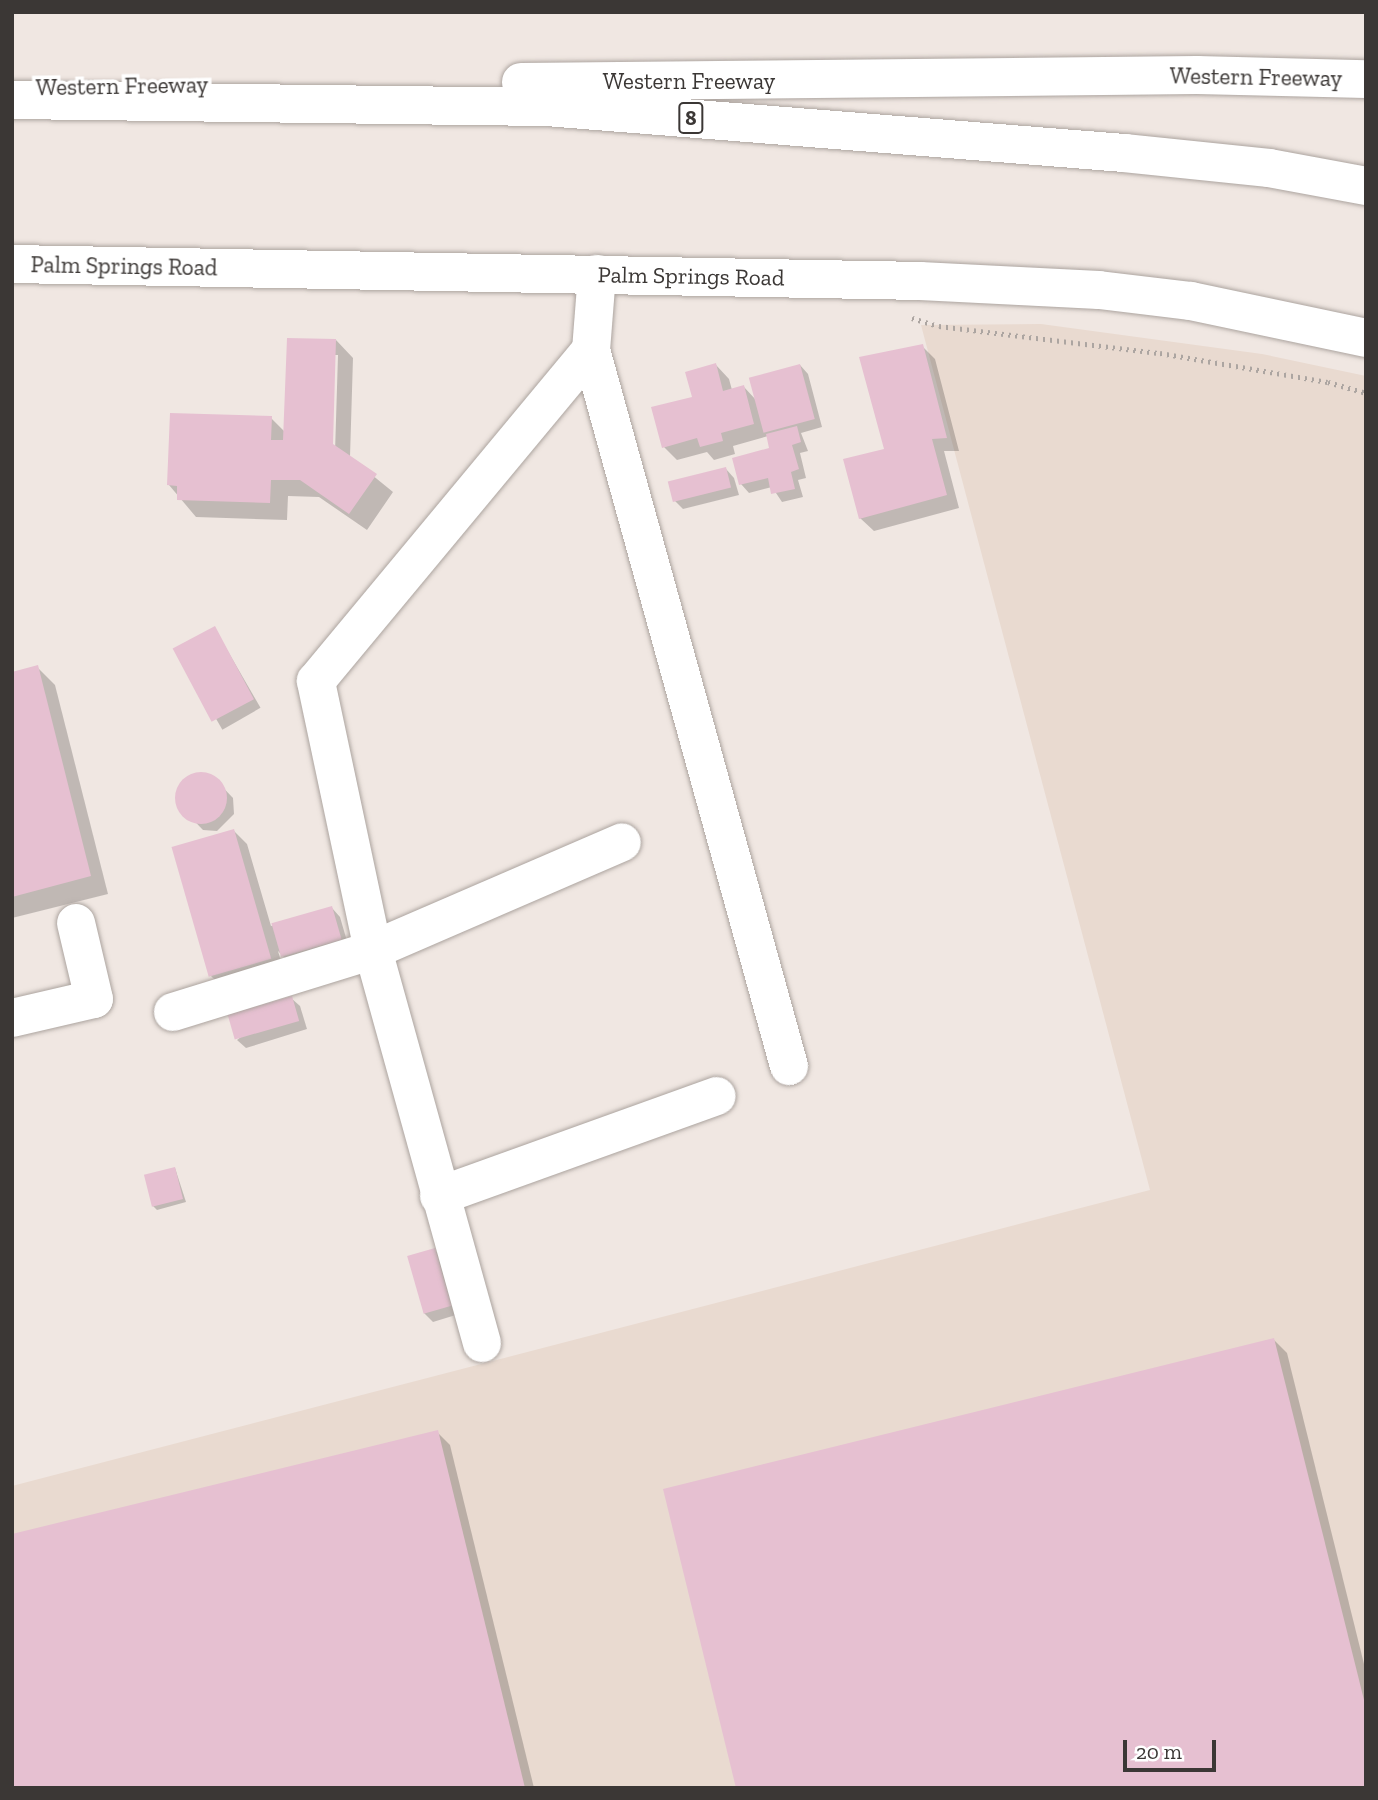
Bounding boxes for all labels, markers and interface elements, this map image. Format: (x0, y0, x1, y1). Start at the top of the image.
street label: Western Freeway (1169, 62, 1343, 92)
street label: Western Freeway (603, 67, 775, 95)
street label: Western Freeway (35, 71, 209, 101)
road number: 8 (677, 100, 705, 136)
street label: Palm Springs Road (30, 251, 218, 281)
street label: Palm Springs Road (597, 261, 785, 291)
scale bar (1126, 1727, 1219, 1771)
text: 20 m (1136, 1739, 1182, 1764)

